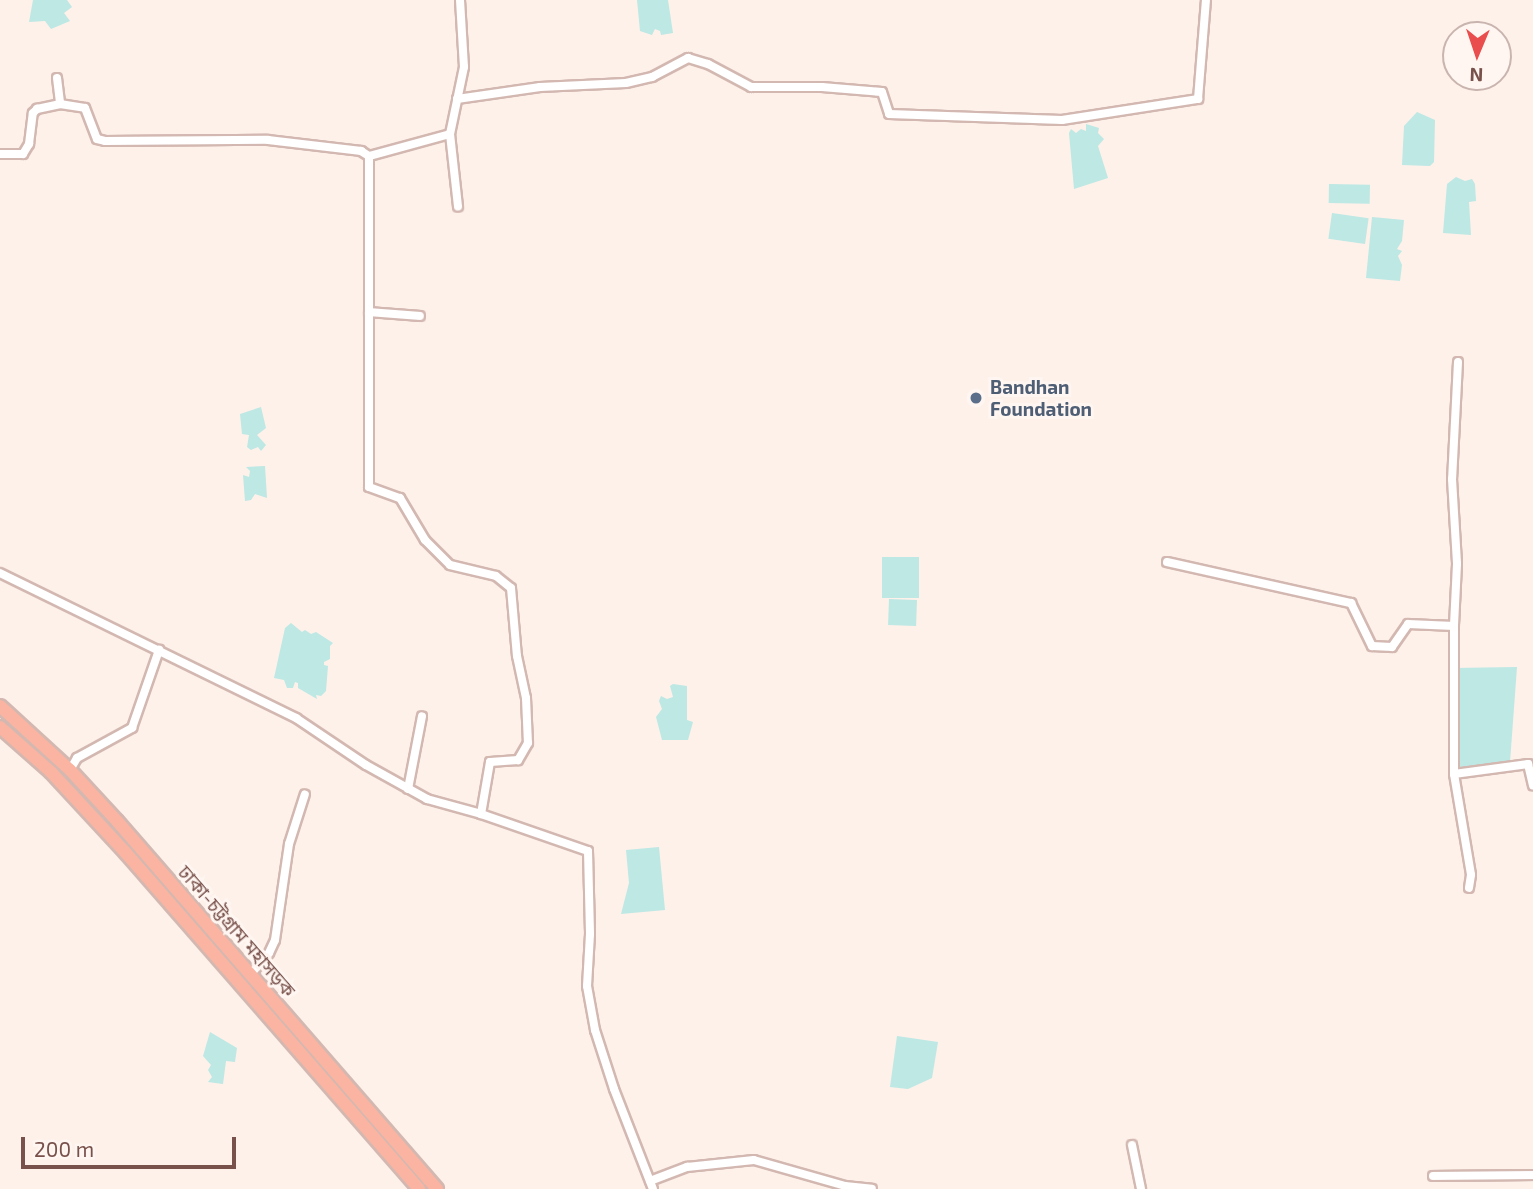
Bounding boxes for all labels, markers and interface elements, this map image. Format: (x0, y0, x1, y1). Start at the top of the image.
north arrow (1442, 21, 1512, 91)
text: N (1469, 64, 1484, 87)
place label: Bandhan Foundation (990, 376, 1092, 420)
marker: Bandhan Foundation (968, 390, 984, 406)
street label: ঢাকা-চট্টগ্রাম মহাসড়ক (174, 861, 300, 1001)
scale bar (24, 1122, 240, 1166)
text: 200 m (34, 1136, 94, 1161)

